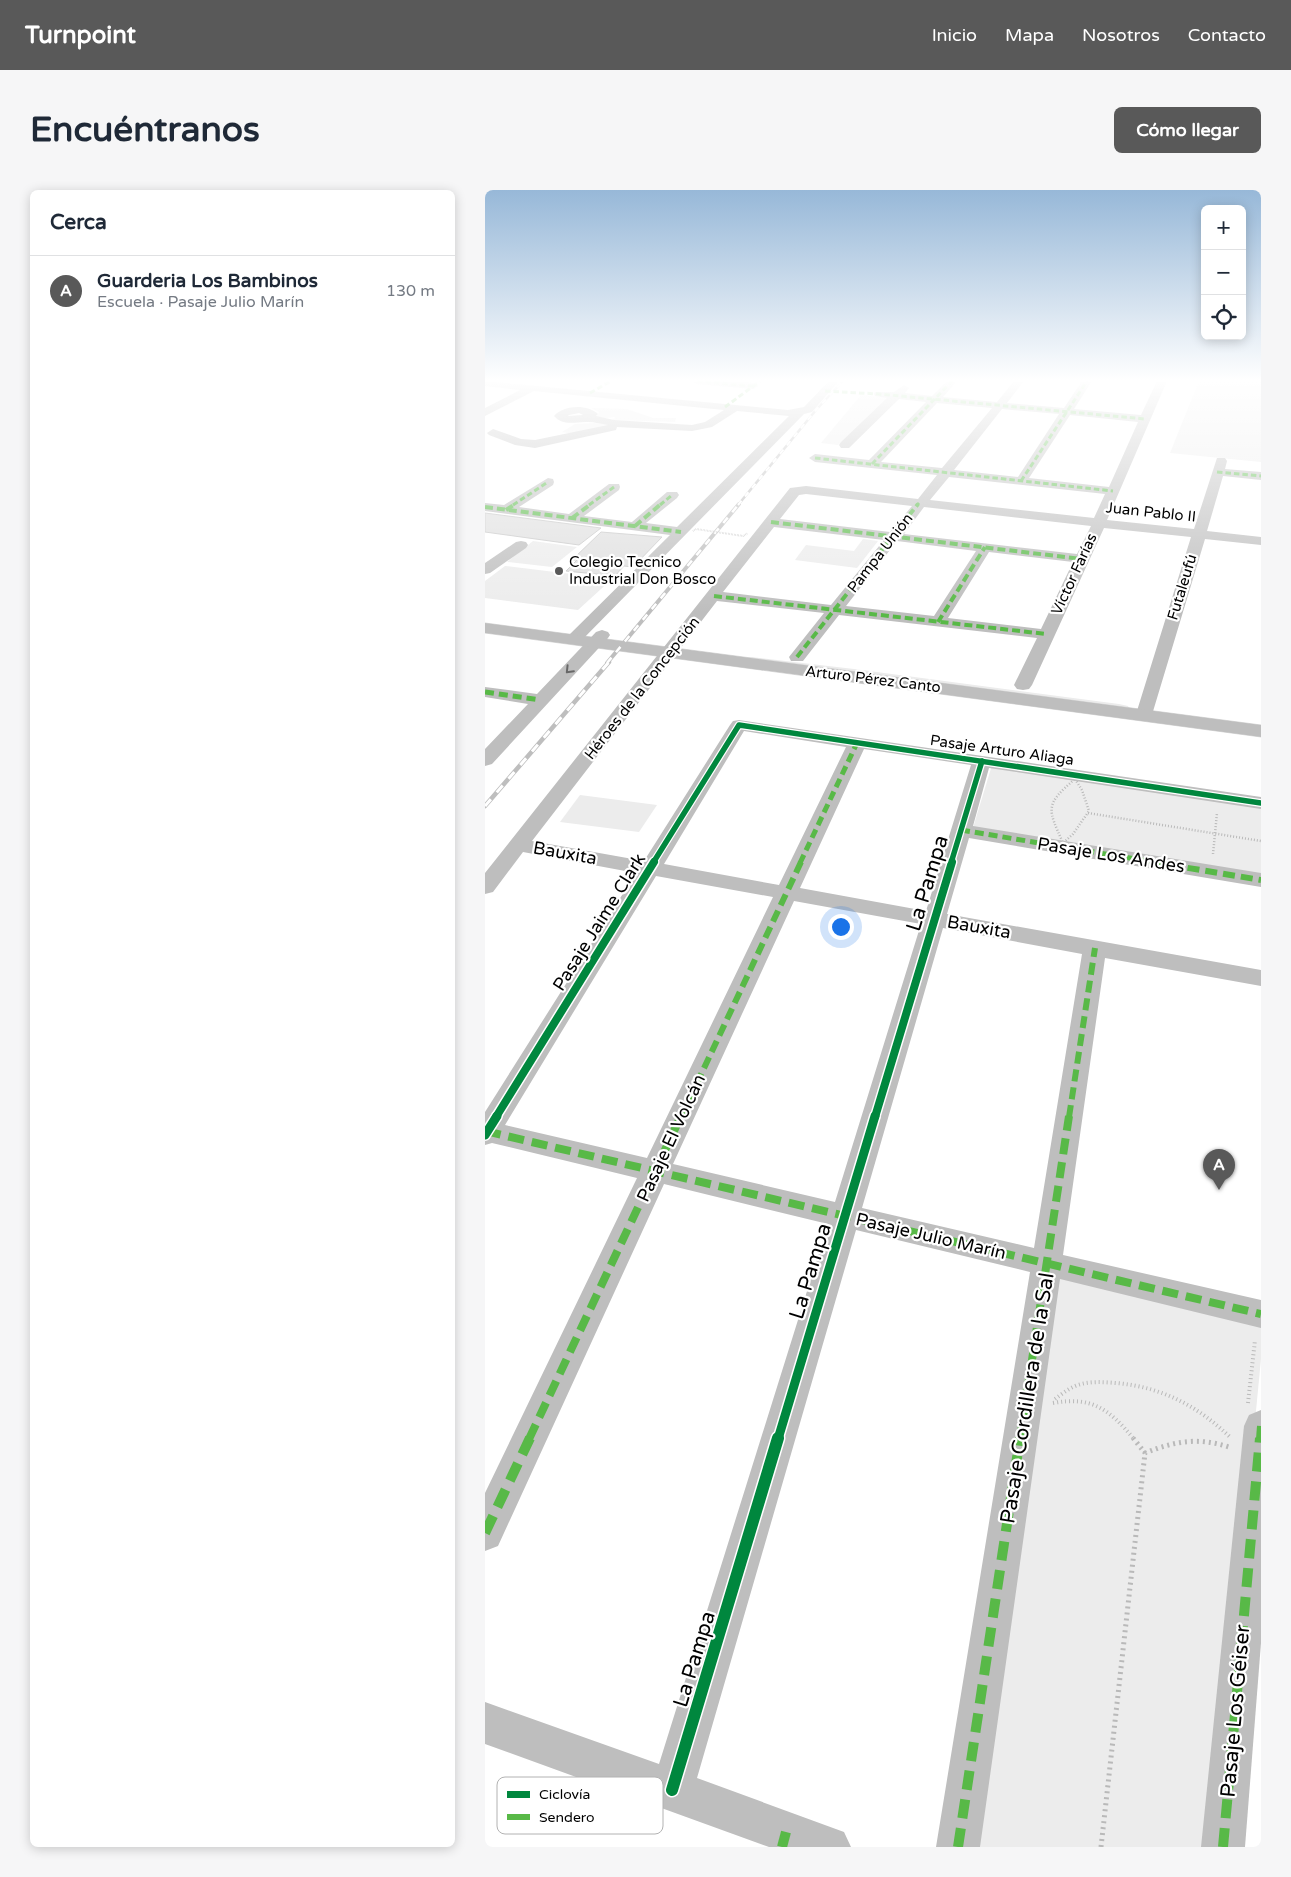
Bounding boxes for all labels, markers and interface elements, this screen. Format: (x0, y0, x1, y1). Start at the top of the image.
text: Turnpoint (25, 21, 136, 50)
text: Inicio (932, 24, 977, 46)
text: Mapa (1005, 24, 1054, 46)
text: Nosotros (1082, 24, 1160, 46)
text: Contacto (1188, 24, 1266, 46)
button: Cómo llegar (1114, 107, 1261, 153)
text: Encuéntranos (30, 109, 260, 151)
map controls (1201, 205, 1246, 340)
button: + (1201, 205, 1246, 250)
text: Cerca (50, 210, 107, 235)
button: − (1201, 250, 1246, 295)
text: Guarderia Los Bambinos (97, 270, 318, 292)
text: A (60, 281, 72, 301)
text: 130 m (386, 281, 435, 301)
text: Escuela · Pasaje Julio Marín (97, 292, 304, 312)
button: locate (1201, 295, 1246, 340)
street label: Juan Pablo II (1105, 498, 1197, 526)
street label: Pampa Unión (843, 510, 917, 596)
street label: Víctor Farías (1047, 530, 1101, 618)
street label: Futaleufú (1163, 552, 1201, 622)
place label: Colegio Tecnico Industrial Don Bosco (569, 553, 716, 588)
marker: Colegio Tecnico Industrial Don Bosco (553, 565, 565, 577)
street label: Héroes de la Concepción (581, 613, 703, 763)
street label: Arturo Pérez Canto (804, 662, 942, 696)
one-way arrow (566, 665, 575, 674)
street label: Pasaje Arturo Aliaga (929, 731, 1075, 769)
street label: La Pampa (901, 832, 954, 934)
street label: Pasaje Los Andes (1036, 832, 1186, 878)
street label: Bauxita (531, 837, 599, 869)
street label: Pasaje Jaime Clark (548, 849, 650, 995)
street label: Bauxita (945, 911, 1013, 943)
your location (828, 914, 854, 940)
street label: Pasaje El Volcán (632, 1071, 710, 1205)
pin: A (1203, 1149, 1235, 1190)
street label: Pasaje Julio Marín (854, 1208, 1008, 1264)
street label: La Pampa (784, 1220, 837, 1322)
street label: Pasaje Cordillera de la Sal (995, 1271, 1060, 1525)
street label: La Pampa (668, 1608, 721, 1710)
street label: Pasaje Los Géiser (1215, 1624, 1256, 1798)
legend (497, 1777, 663, 1834)
text: Ciclovía (539, 1786, 590, 1803)
text: Sendero (539, 1809, 595, 1826)

